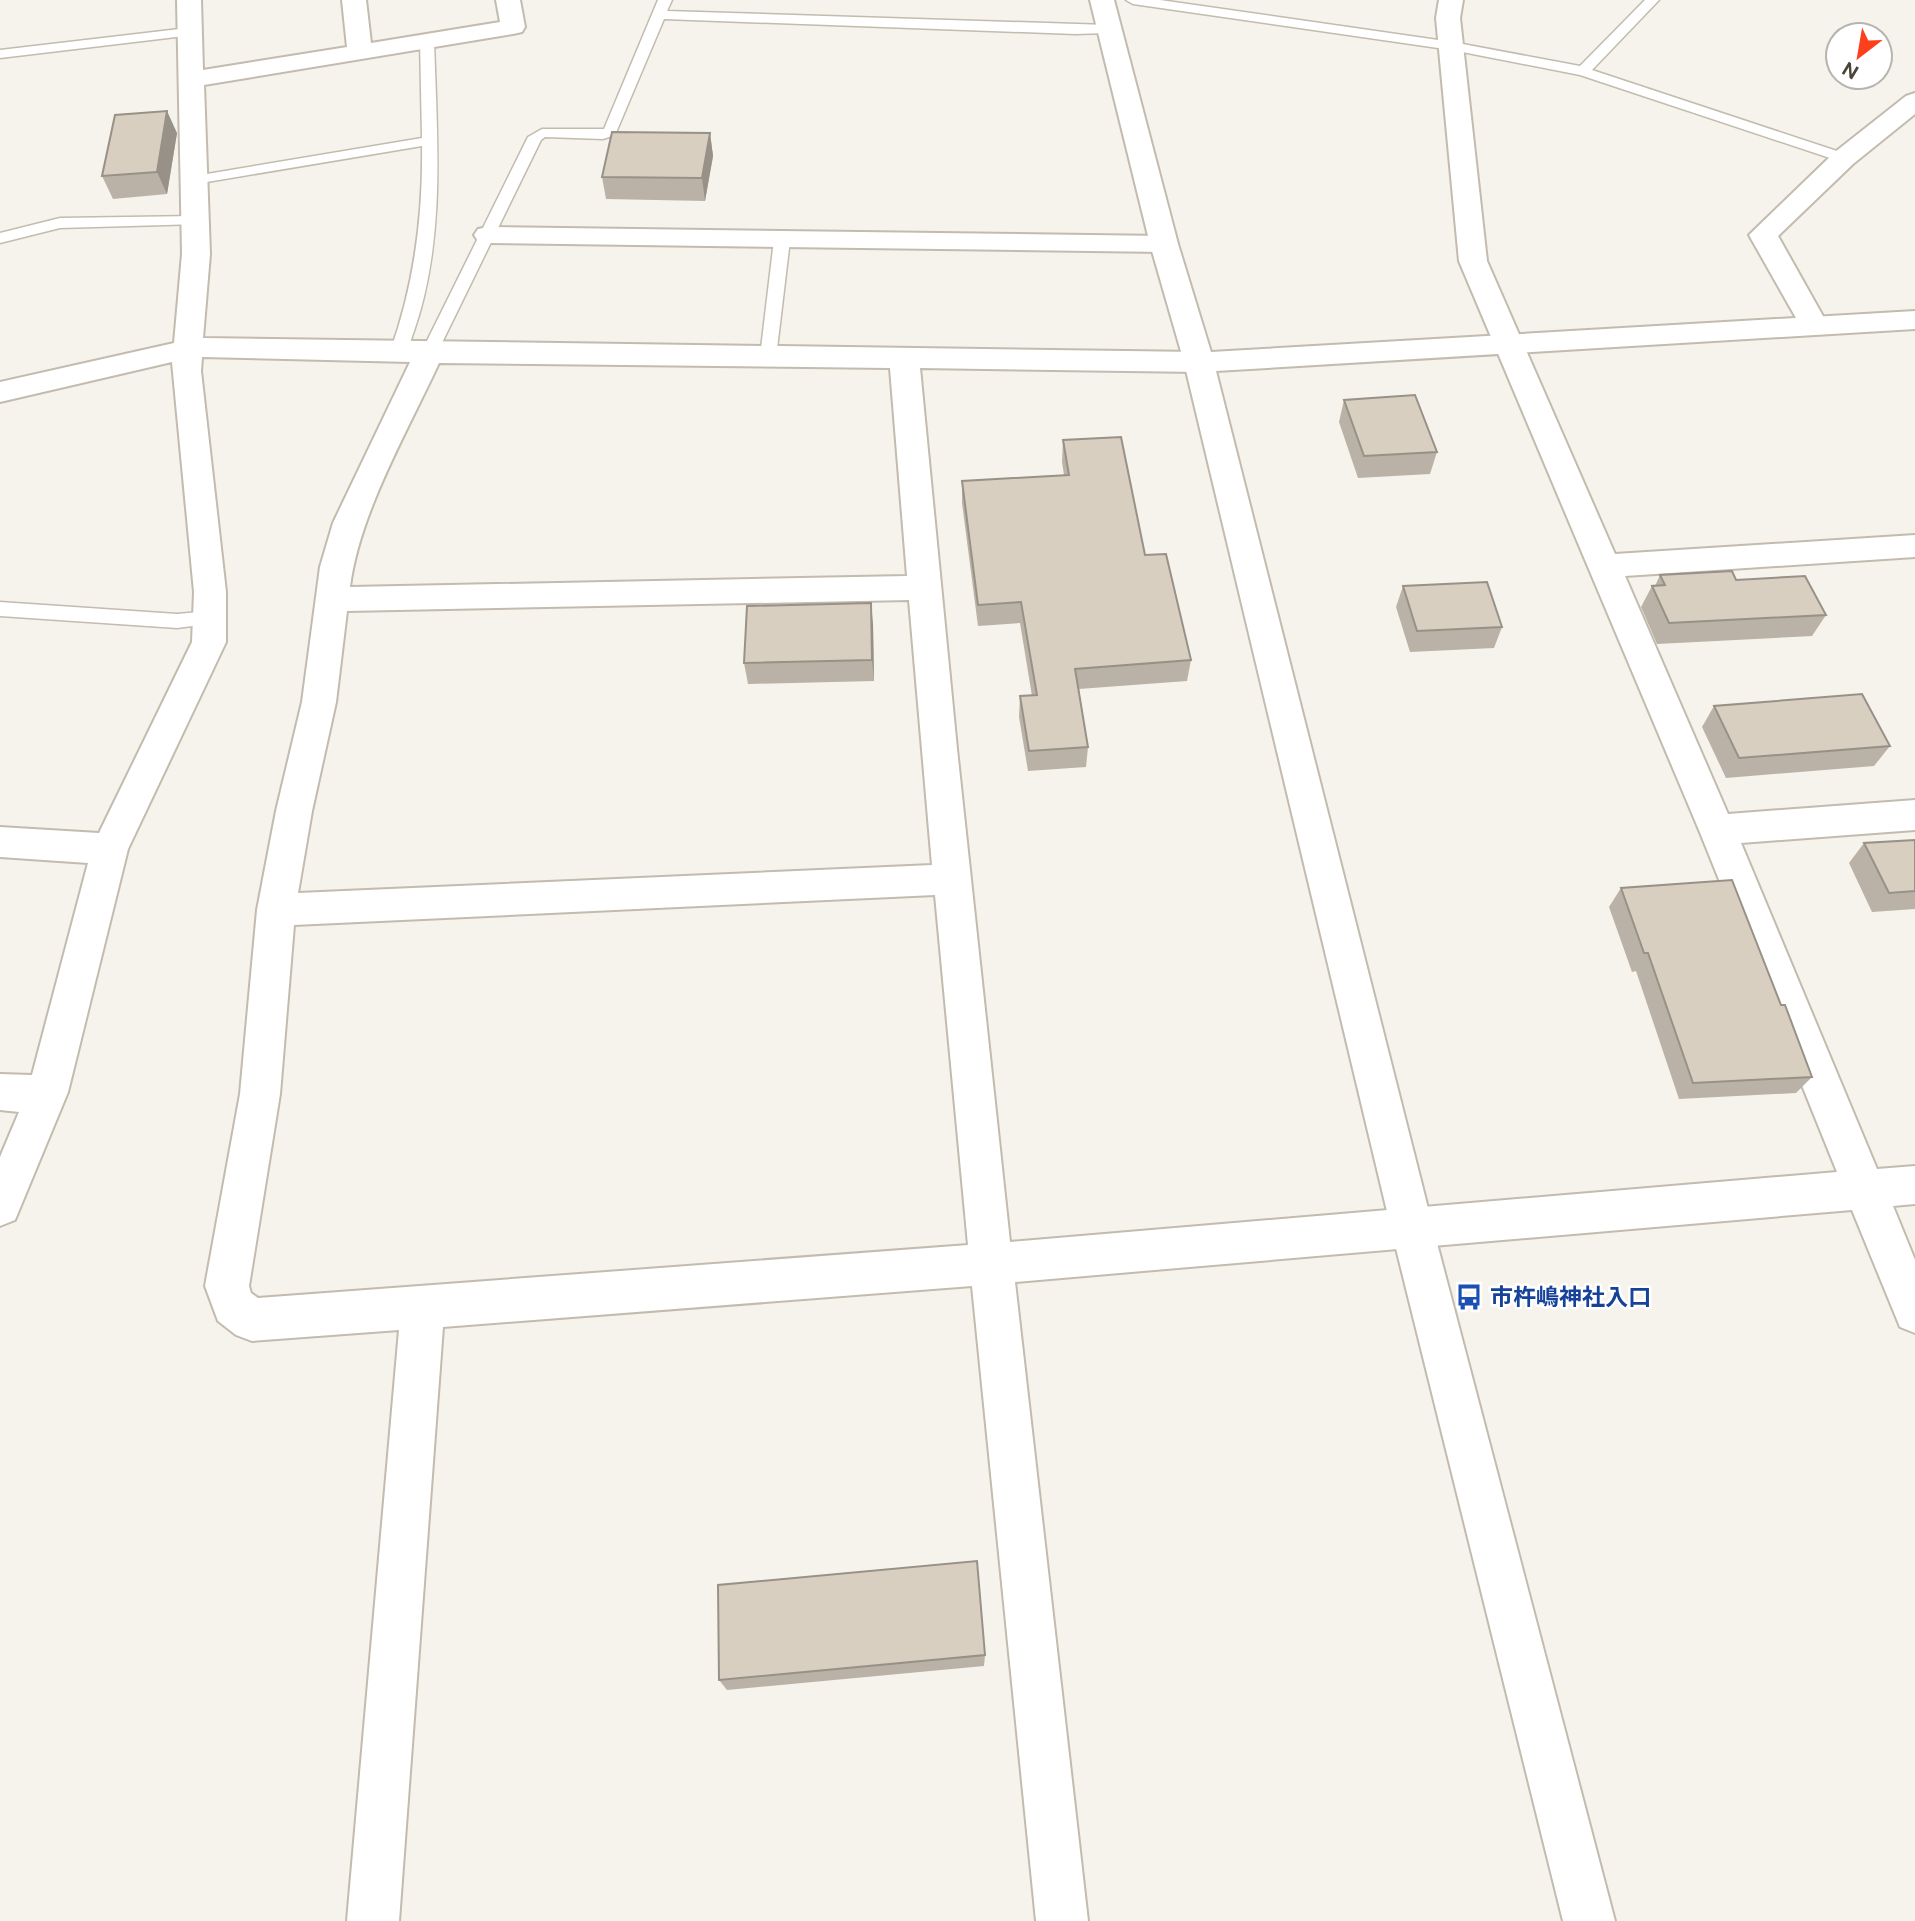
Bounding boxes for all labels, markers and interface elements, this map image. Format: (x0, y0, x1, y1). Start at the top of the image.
north arrow (1824, 21, 1894, 91)
text: N (1838, 57, 1862, 84)
bus stop icon: 市杵嶋神社入口 (1454, 1282, 1484, 1312)
place label: 市杵嶋神社入口 (1490, 1283, 1651, 1310)

